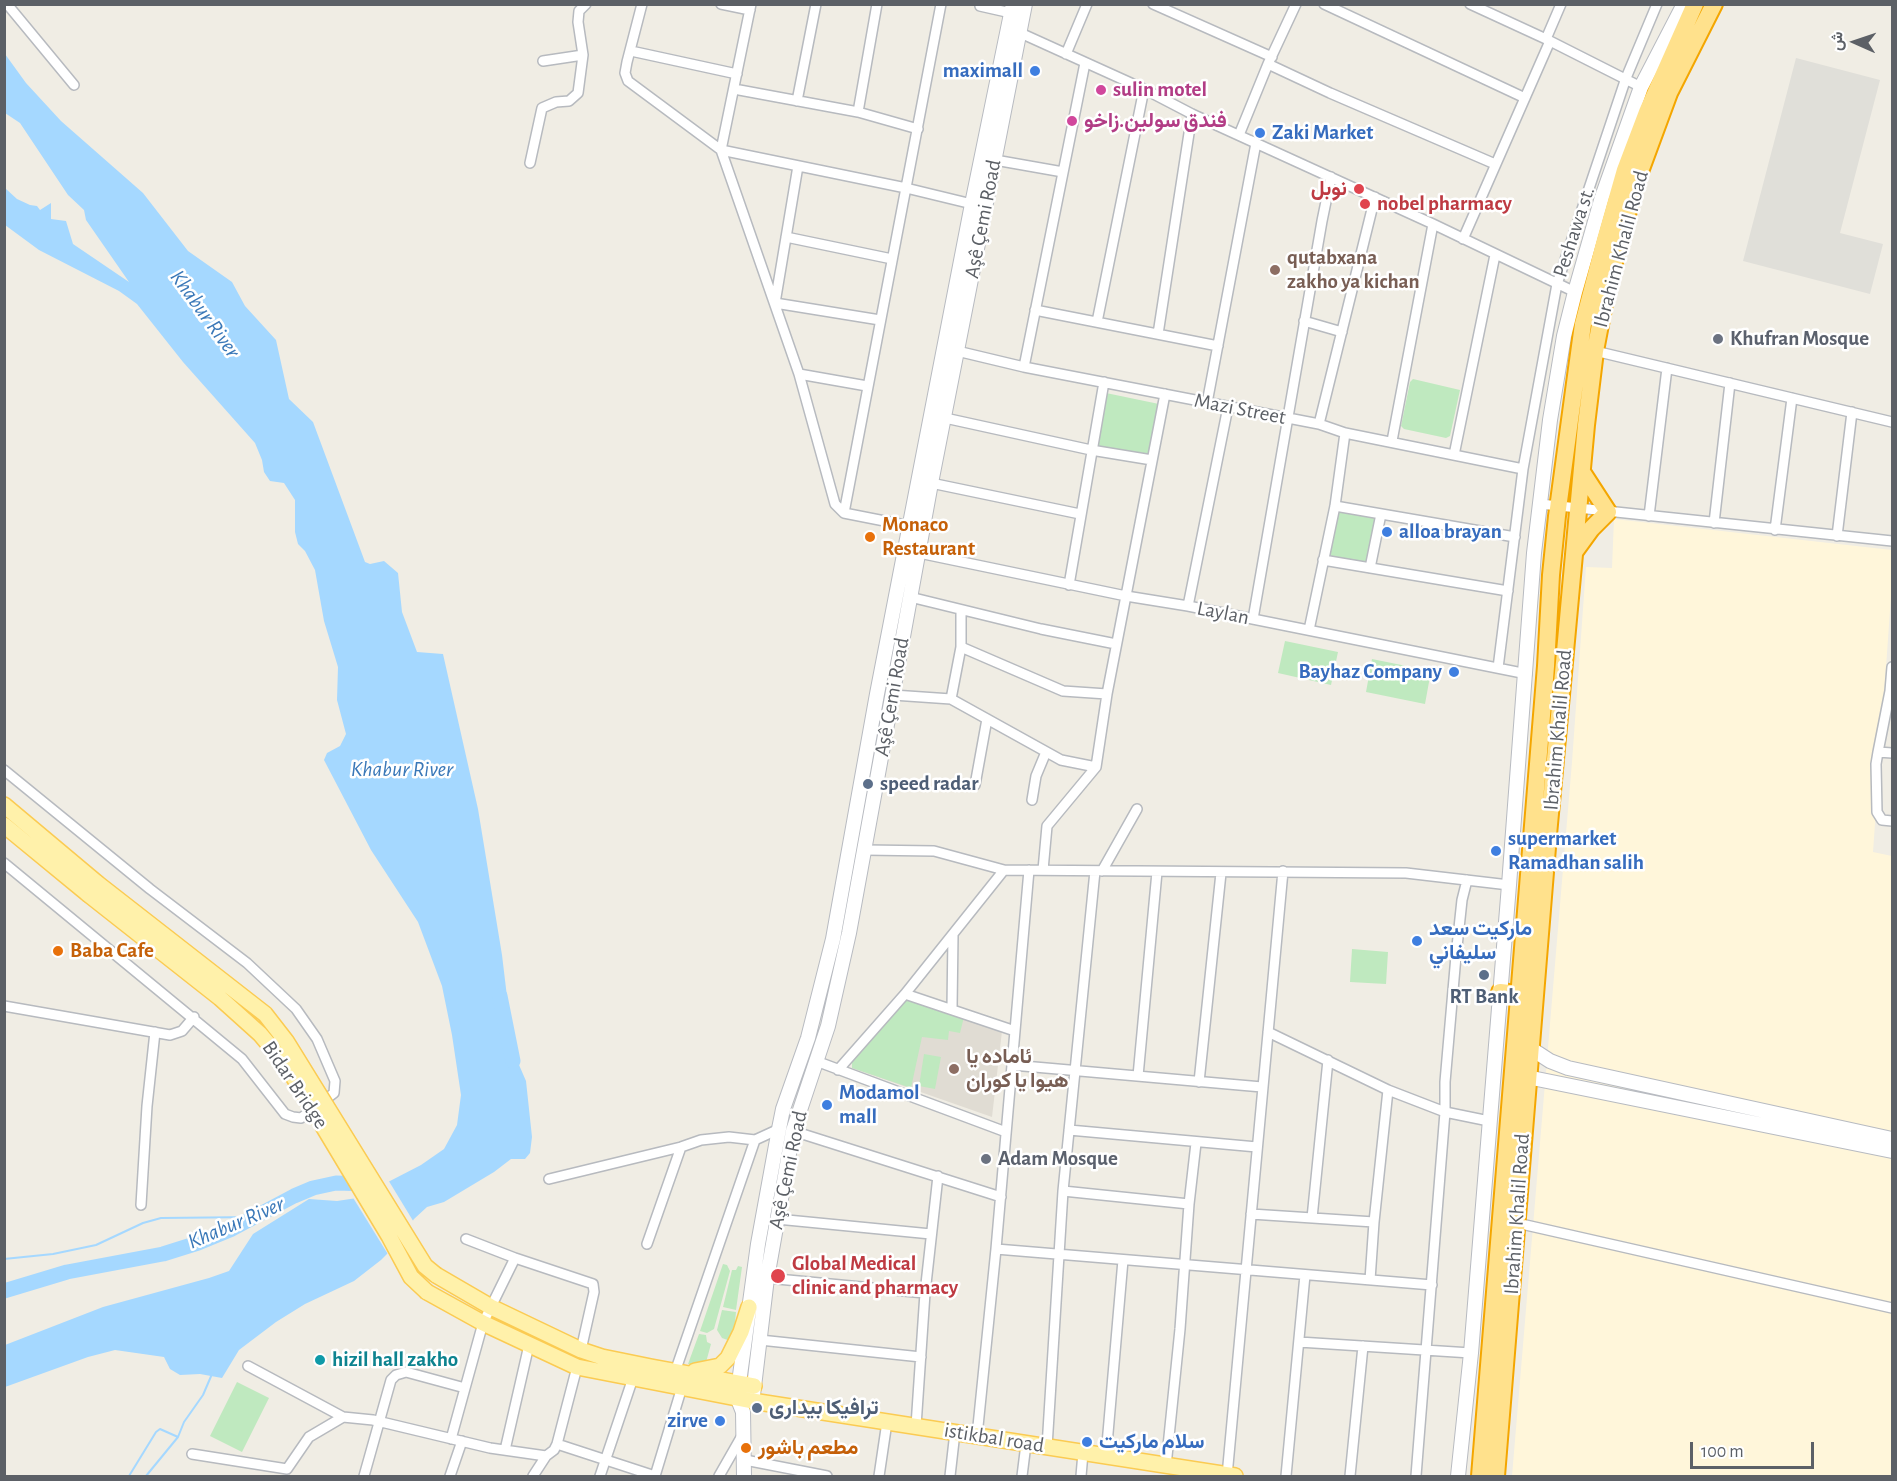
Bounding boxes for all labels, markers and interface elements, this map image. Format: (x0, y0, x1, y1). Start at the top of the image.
north arrow (1825, 12, 1885, 72)
text: ش (1829, 31, 1846, 51)
place label: maximall (943, 58, 1023, 84)
marker: maximall (1028, 64, 1042, 78)
place label: sulin motel (1113, 77, 1207, 103)
marker: sulin motel (1094, 83, 1108, 97)
place label: فندق سولين.زاخو (1084, 108, 1227, 134)
marker: فندق سولين.زاخو (1065, 114, 1079, 128)
place label: Zaki Market (1272, 120, 1373, 146)
marker: Zaki Market (1253, 126, 1267, 140)
street label: Aşê Çemi Road (959, 158, 1007, 280)
street label: Ibrahim Khalil Road (1588, 168, 1654, 330)
place label: نوبل (1311, 176, 1347, 202)
marker: نوبل (1352, 182, 1366, 196)
street label: Peshawa st. (1548, 184, 1600, 280)
place label: nobel pharmacy (1377, 191, 1512, 217)
marker: nobel pharmacy (1358, 197, 1372, 211)
place label: qutabxana zakho ya kichan (1287, 245, 1420, 295)
marker: qutabxana zakho ya kichan (1268, 263, 1282, 277)
water label: Khabur River (164, 265, 246, 363)
place label: Khufran Mosque (1730, 326, 1869, 352)
marker: Khufran Mosque (1711, 332, 1725, 346)
street label: Mazi Street (1192, 388, 1288, 430)
place label: Monaco Restaurant (882, 512, 975, 562)
place label: alloa brayan (1399, 519, 1502, 545)
marker: alloa brayan (1380, 525, 1394, 539)
marker: Monaco Restaurant (863, 530, 877, 544)
street label: Laylan (1195, 596, 1251, 630)
street label: Aşê Çemi Road (869, 636, 915, 758)
street label: Ibrahim Khalil Road (1538, 648, 1578, 812)
place label: Bayhaz Company (1298, 659, 1442, 685)
marker: Bayhaz Company (1447, 665, 1461, 679)
water label: Khabur River (351, 756, 453, 782)
place label: speed radar (880, 771, 979, 797)
marker: speed radar (861, 777, 875, 791)
place label: supermarket Ramadhan salih (1508, 826, 1644, 876)
marker: supermarket Ramadhan salih (1489, 844, 1503, 858)
place label: ماركيت سعد سليفاني (1429, 916, 1532, 966)
marker: ماركيت سعد سليفاني (1410, 934, 1424, 948)
place label: Baba Cafe (70, 938, 154, 964)
marker: Baba Cafe (51, 944, 65, 958)
marker: RT Bank (1477, 968, 1491, 982)
place label: RT Bank (1449, 984, 1519, 1010)
street label: Bidar Bridge (256, 1036, 334, 1134)
place label: ئاماده یا هیوا یا کوران (966, 1044, 1069, 1094)
marker: ئاماده یا هیوا یا کوران (947, 1062, 961, 1076)
place label: Modamol mall (839, 1080, 920, 1130)
marker: Modamol mall (820, 1098, 834, 1112)
street label: Aşê Çemi Road (763, 1109, 813, 1231)
street label: Ibrahim Khalil Road (1499, 1133, 1535, 1295)
place label: Adam Mosque (998, 1146, 1118, 1172)
marker: Adam Mosque (979, 1152, 993, 1166)
water label: Khabur River (184, 1191, 288, 1255)
place label: Global Medical clinic and pharmacy (792, 1251, 958, 1301)
marker: Global Medical clinic and pharmacy (769, 1267, 787, 1285)
place label: hizil hall zakho (332, 1347, 458, 1373)
marker: hizil hall zakho (313, 1353, 327, 1367)
place label: ترافيكا بيدارى (769, 1395, 879, 1421)
marker: ترافيكا بيدارى (750, 1401, 764, 1415)
place label: zirve (667, 1408, 708, 1434)
marker: zirve (713, 1414, 727, 1428)
street label: istikbal road (942, 1418, 1046, 1458)
place label: سلام ماركيت (1099, 1429, 1204, 1455)
scale bar (1693, 1430, 1818, 1468)
place label: مطعم باشور (758, 1435, 858, 1461)
marker: سلام ماركيت (1080, 1435, 1094, 1449)
marker: مطعم باشور (739, 1441, 753, 1455)
text: 100 m (1701, 1443, 1744, 1461)

